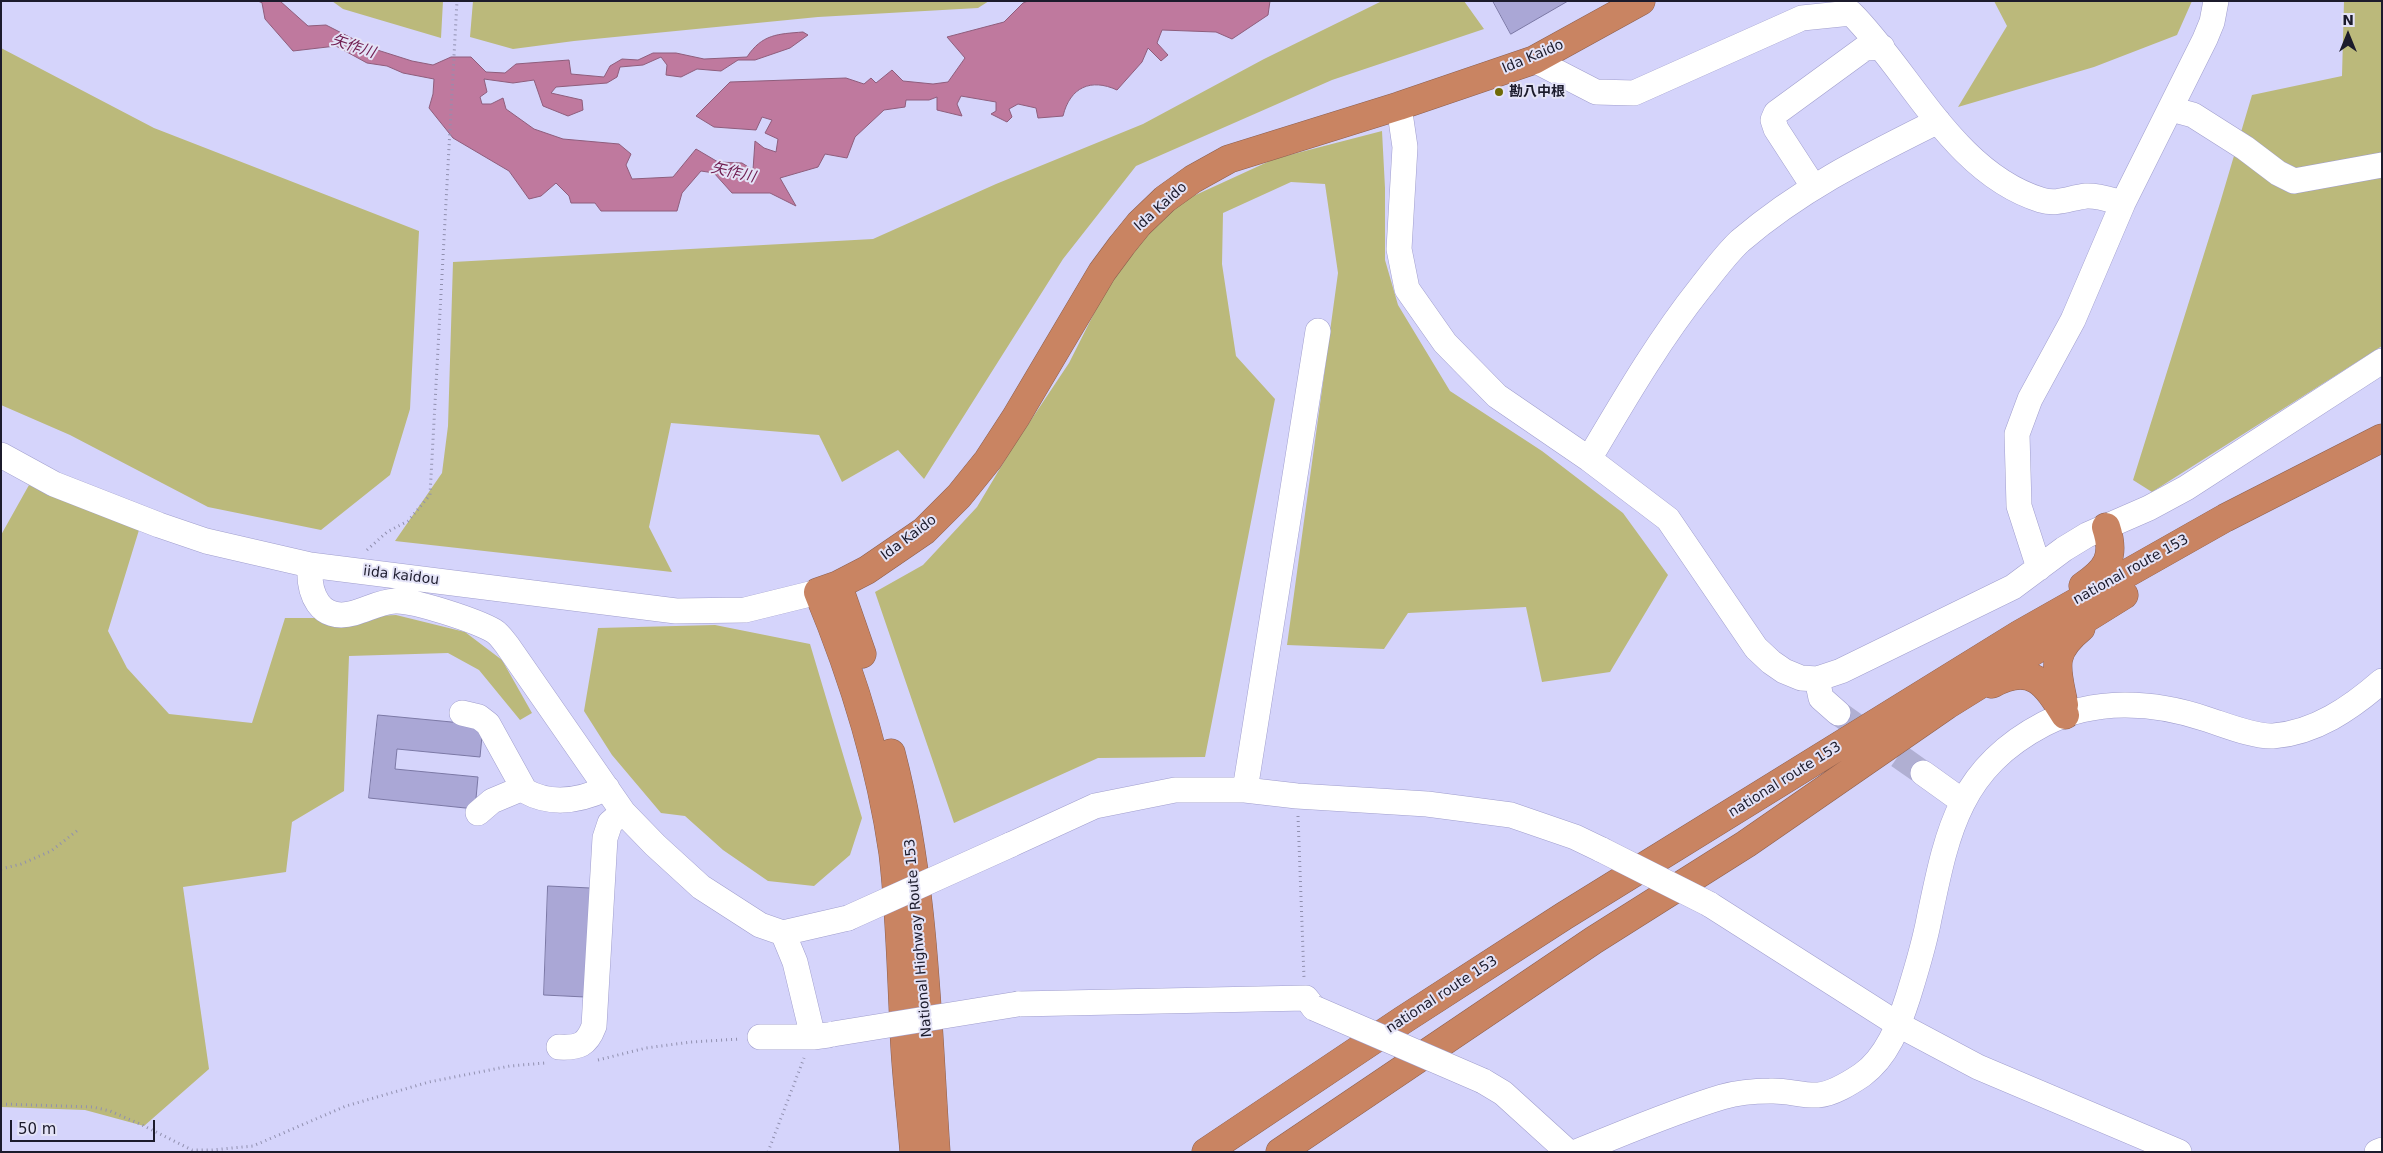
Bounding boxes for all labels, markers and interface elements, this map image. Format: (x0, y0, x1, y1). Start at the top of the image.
north arrow (2323, 10, 2373, 60)
text: N (2342, 12, 2354, 28)
water label: 矢作川 (329, 31, 377, 63)
street label: Ida Kaido (1500, 37, 1566, 77)
place label: 勘八中根 (1509, 84, 1565, 100)
marker: 勘八中根 (1493, 86, 1505, 98)
water label: 矢作川 (709, 159, 757, 187)
street label: Ida Kaido (1131, 179, 1191, 235)
street label: Ida Kaido (878, 512, 940, 564)
street label: national route 153 (2070, 531, 2192, 609)
street label: iida kaidou (362, 563, 440, 589)
street label: national route 153 (1726, 739, 1844, 821)
street label: National Highway Route 153 (902, 838, 936, 1038)
street label: national route 153 (1383, 953, 1501, 1037)
scale bar (12, 1110, 158, 1142)
text: 50 m (18, 1120, 56, 1138)

